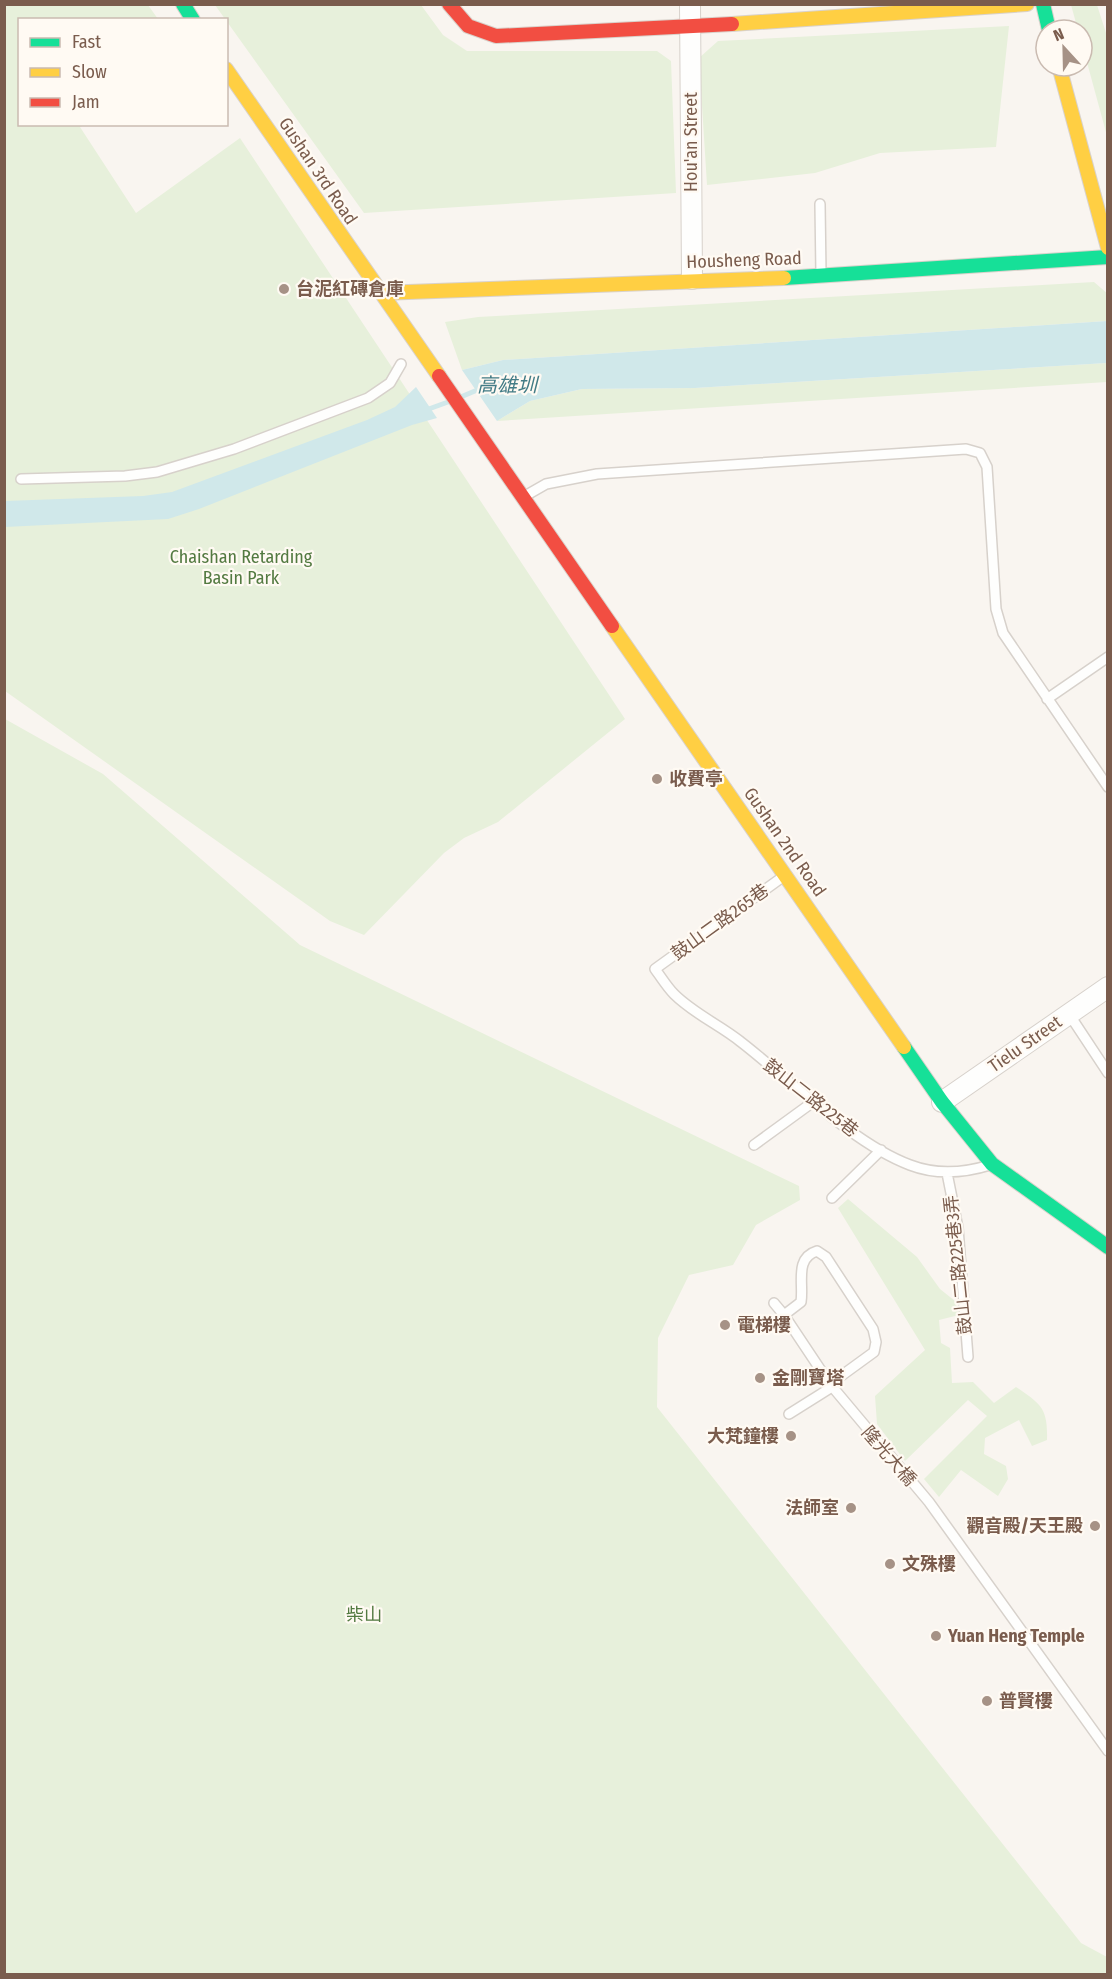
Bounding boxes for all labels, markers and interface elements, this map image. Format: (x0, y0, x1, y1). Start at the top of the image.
legend (18, 18, 228, 126)
north arrow (1034, 18, 1094, 78)
text: N (1051, 24, 1067, 45)
text: Fast (72, 31, 101, 53)
text: Slow (72, 61, 107, 83)
text: Jam (72, 91, 100, 113)
street label: Hou'an Street (680, 92, 702, 192)
street label: Gushan 3rd Road (274, 113, 362, 229)
street label: Housheng Road (686, 247, 802, 273)
place label: 台泥紅磚倉庫 (296, 278, 404, 300)
marker: 台泥紅磚倉庫 (277, 282, 291, 296)
water label: 高雄圳 (477, 373, 540, 397)
park label: Chaishan Retarding Basin Park (170, 546, 313, 589)
place label: 收費亭 (669, 768, 723, 790)
marker: 收費亭 (650, 772, 664, 786)
street label: Gushan 2nd Road (739, 783, 831, 901)
street label: 鼓山二路265巷 (667, 879, 773, 965)
street label: Tielu Street (984, 1011, 1066, 1077)
street label: 鼓山二路225巷 (759, 1054, 863, 1142)
street label: 鼓山二路225巷3弄 (940, 1194, 976, 1336)
place label: 電梯樓 (737, 1314, 791, 1336)
marker: 電梯樓 (718, 1318, 732, 1332)
place label: 金剛寶塔 (772, 1367, 844, 1389)
marker: 金剛寶塔 (753, 1371, 767, 1385)
street label: 隆光大橋 (857, 1422, 921, 1490)
place label: 大梵鐘樓 (707, 1425, 779, 1447)
marker: 大梵鐘樓 (784, 1429, 798, 1443)
place label: 法師室 (785, 1497, 839, 1519)
marker: 法師室 (844, 1501, 858, 1515)
place label: 觀音殿/天王殿 (967, 1515, 1083, 1537)
marker: 觀音殿/天王殿 (1088, 1519, 1102, 1533)
place label: 文殊樓 (902, 1553, 956, 1575)
marker: 文殊樓 (883, 1557, 897, 1571)
park label: 柴山 (346, 1604, 382, 1626)
place label: Yuan Heng Temple (947, 1625, 1085, 1647)
marker: Yuan Heng Temple (929, 1629, 943, 1643)
place label: 普賢樓 (999, 1690, 1053, 1712)
marker: 普賢樓 (980, 1694, 994, 1708)

